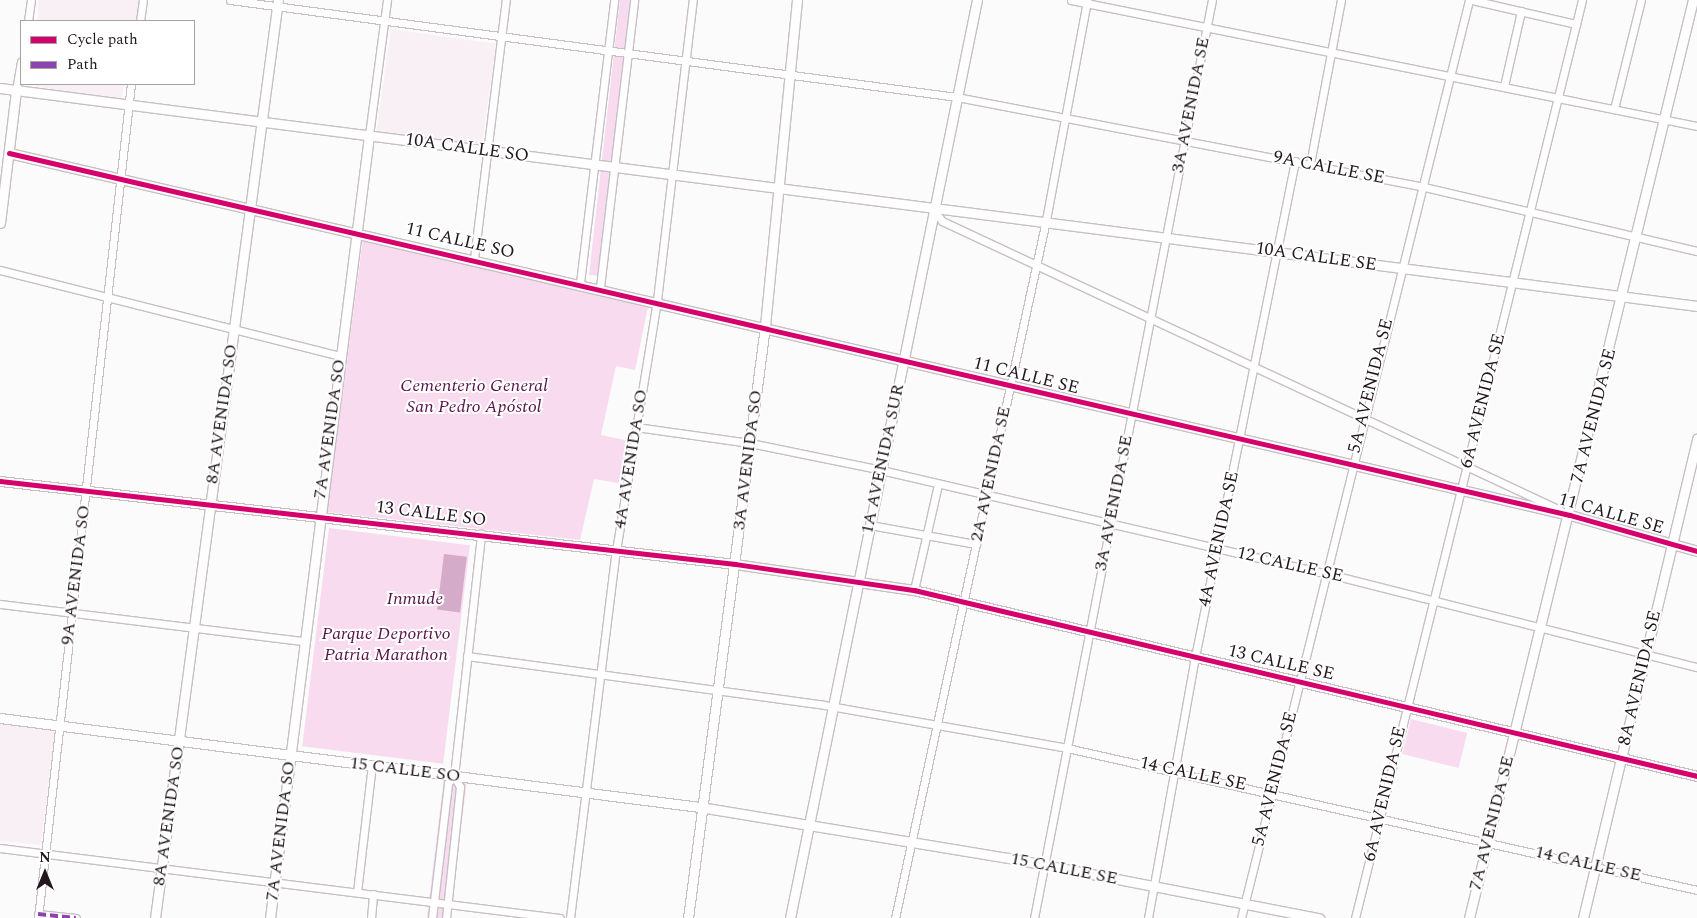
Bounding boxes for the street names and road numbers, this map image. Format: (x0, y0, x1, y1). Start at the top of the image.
street label: 3A AVENIDA SE (1167, 35, 1215, 175)
street label: 10A CALLE SO (404, 129, 530, 167)
street label: 9A CALLE SE (1271, 147, 1387, 189)
street label: 11 CALLE SO (403, 218, 517, 264)
street label: 10A CALLE SE (1254, 238, 1378, 276)
street label: 5A AVENIDA SE (1344, 316, 1398, 456)
street label: 6A AVENIDA SE (1456, 331, 1510, 471)
street label: 8A AVENIDA SO (202, 343, 242, 485)
street label: 7A AVENIDA SE (1567, 346, 1621, 486)
street label: 11 CALLE SE (971, 352, 1081, 400)
street label: 7A AVENIDA SO (310, 358, 350, 500)
street label: 1A AVENIDA SUR (857, 382, 909, 536)
street label: 4A AVENIDA SO (609, 388, 653, 530)
street label: 3A AVENIDA SO (729, 389, 767, 531)
street label: 2A AVENIDA SE (966, 404, 1016, 544)
street label: 3A AVENIDA SE (1090, 433, 1138, 573)
street label: 4A AVENIDA SE (1194, 469, 1244, 609)
street label: 11 CALLE SE (1556, 489, 1666, 539)
street label: 13 CALLE SO (374, 496, 488, 532)
street label: 9A AVENIDA SO (57, 504, 95, 646)
street label: 12 CALLE SE (1235, 542, 1345, 588)
street label: 8A AVENIDA SE (1614, 608, 1666, 748)
street label: 13 CALLE SE (1226, 640, 1336, 686)
street label: 5A AVENIDA SE (1248, 709, 1302, 849)
street label: 6A AVENIDA SE (1359, 724, 1411, 864)
street label: 8A AVENIDA SO (149, 745, 189, 887)
street label: 15 CALLE SO (348, 752, 462, 788)
street label: 14 CALLE SE (1138, 752, 1248, 796)
street label: 7A AVENIDA SE (1465, 753, 1519, 893)
street label: 7A AVENIDA SO (262, 760, 300, 902)
street label: 14 CALLE SE (1533, 841, 1643, 887)
street label: 15 CALLE SE (1009, 848, 1119, 890)

